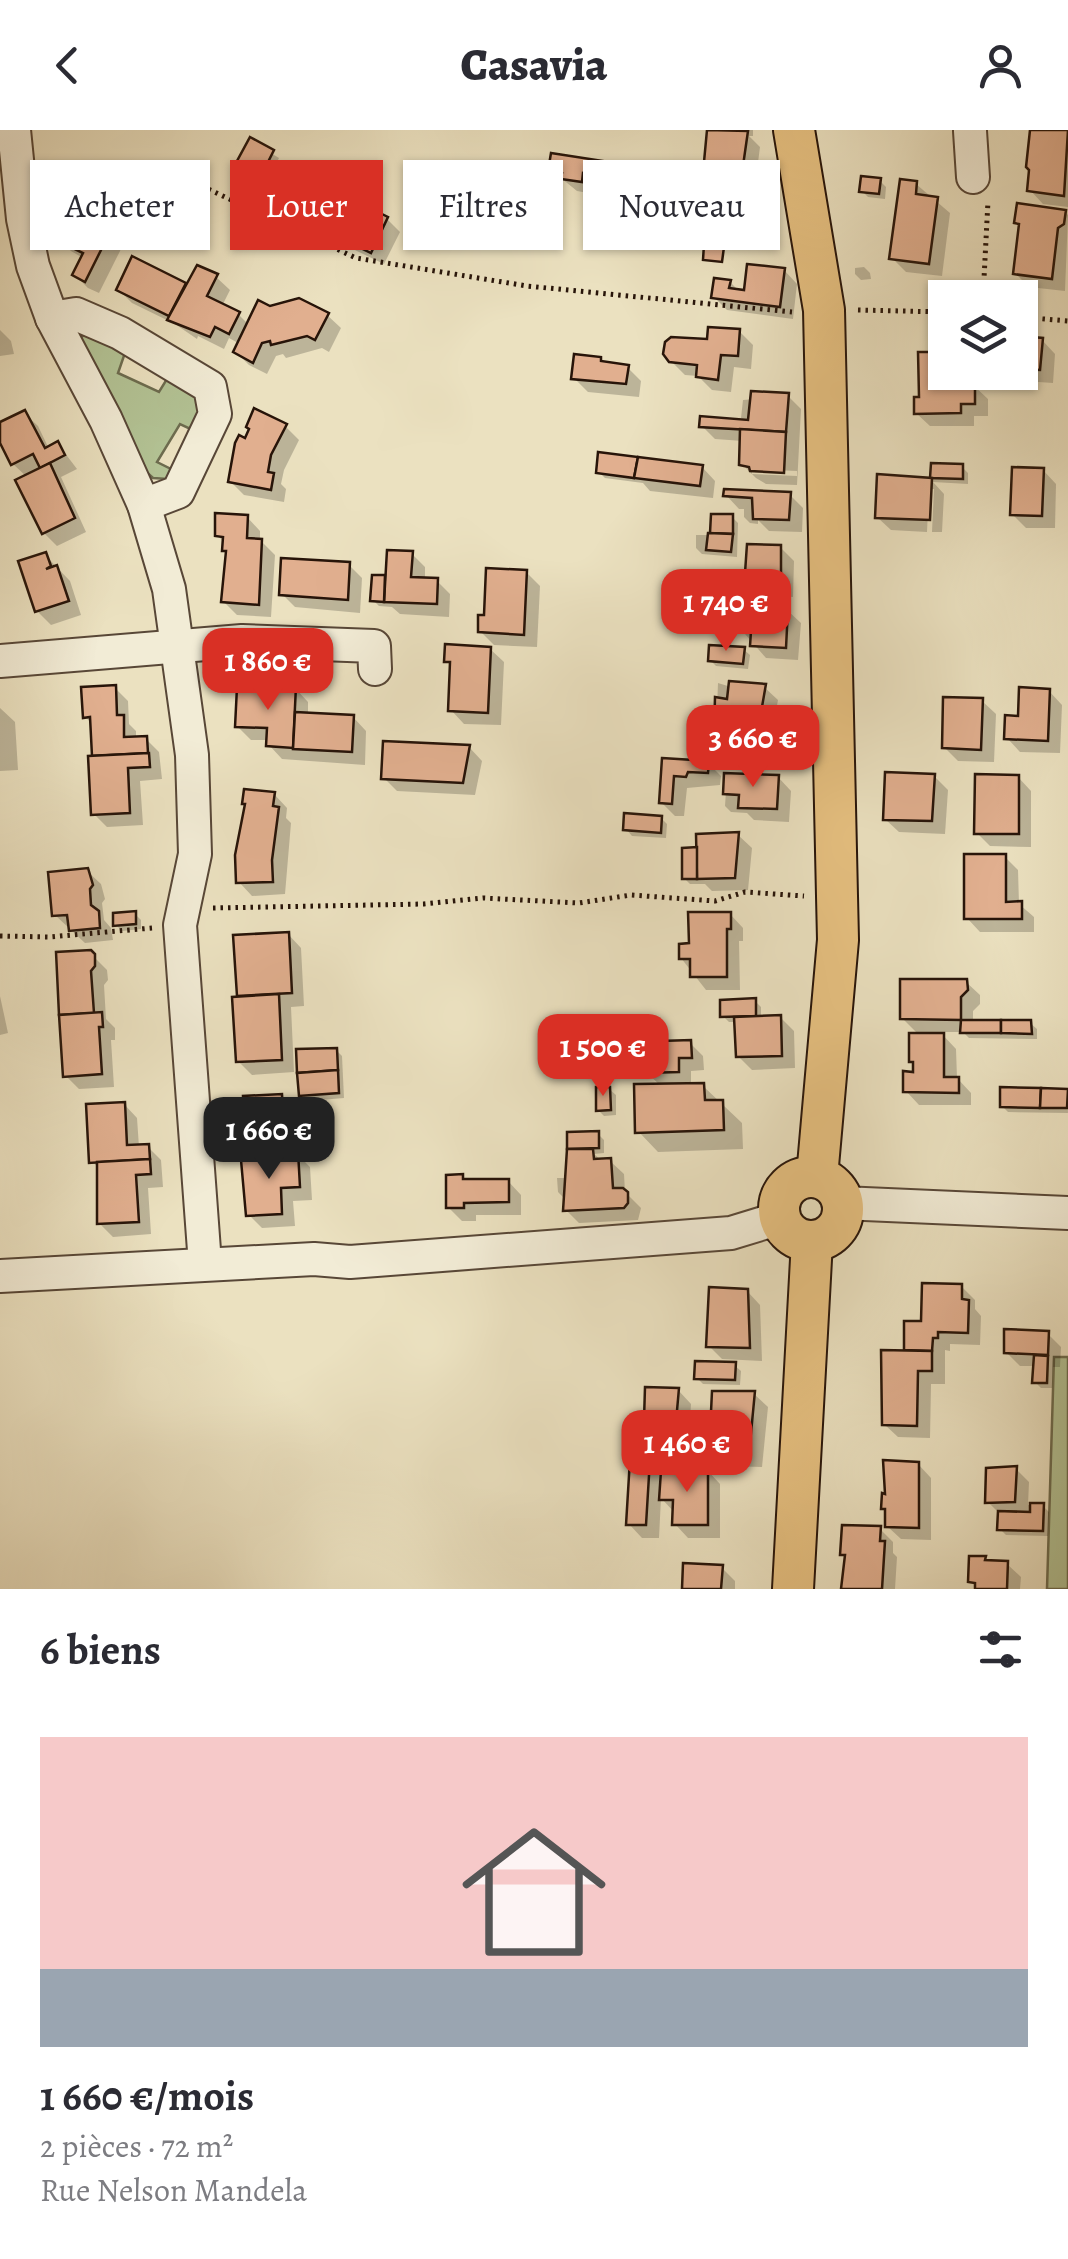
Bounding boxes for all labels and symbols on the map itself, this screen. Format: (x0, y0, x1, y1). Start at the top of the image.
pin: 1 740 € (634, 569, 818, 654)
pin: 1 860 € (176, 628, 360, 713)
pin: 3 660 € (661, 705, 845, 790)
pin: 1 500 € (511, 1014, 695, 1099)
pin: 1 660 € (177, 1097, 361, 1182)
pin: 1 460 € (595, 1410, 779, 1495)

